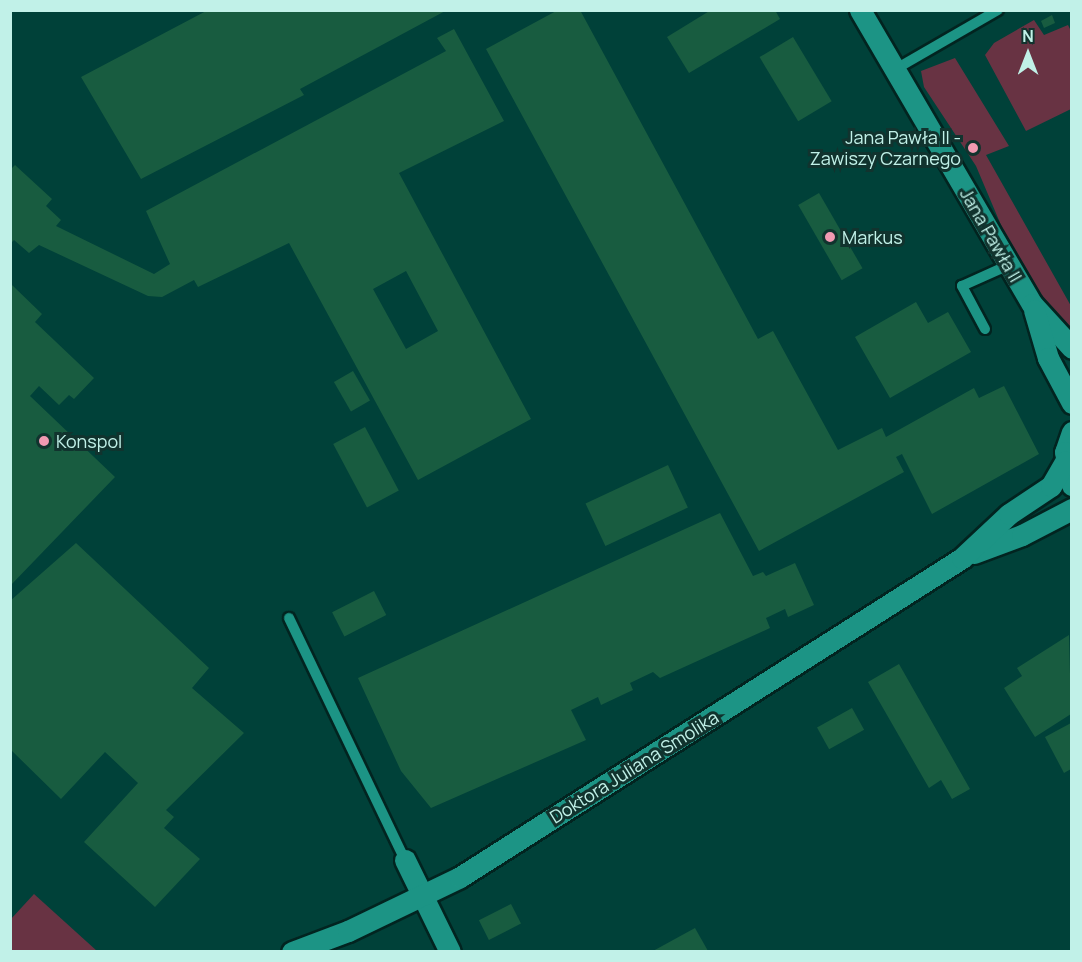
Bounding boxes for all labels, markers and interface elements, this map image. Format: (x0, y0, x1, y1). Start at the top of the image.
north arrow (998, 24, 1058, 84)
text: N (1022, 25, 1034, 47)
place label: Jana Pawła II - Zawiszy Czarnego (810, 127, 961, 170)
marker: Jana Pawła II - Zawiszy Czarnego (966, 141, 980, 155)
street label: Jana Pawła II (955, 184, 1027, 286)
place label: Markus (842, 226, 903, 248)
marker: Markus (823, 230, 837, 244)
place label: Konspol (56, 430, 122, 452)
marker: Konspol (37, 434, 51, 448)
street label: Doktora Juliana Smolika (546, 706, 722, 828)

